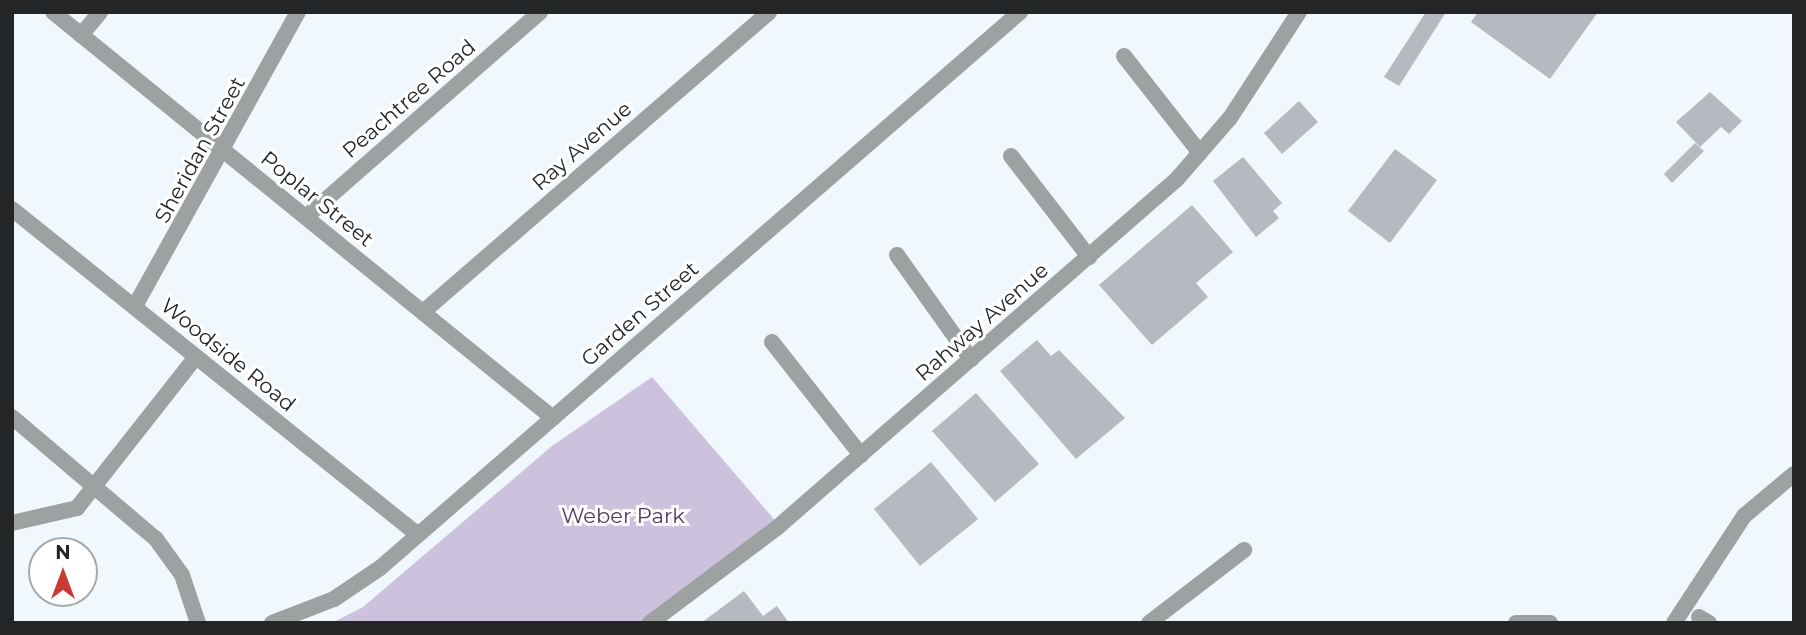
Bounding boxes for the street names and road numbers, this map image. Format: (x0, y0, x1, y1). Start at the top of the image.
street label: Peachtree Road (337, 34, 481, 164)
street label: Sheridan Street (149, 72, 251, 228)
street label: Ray Avenue (527, 96, 637, 196)
street label: Poplar Street (256, 146, 378, 252)
street label: Garden Street (576, 256, 704, 372)
street label: Rahway Avenue (910, 258, 1054, 386)
street label: Woodside Road (156, 293, 300, 417)

